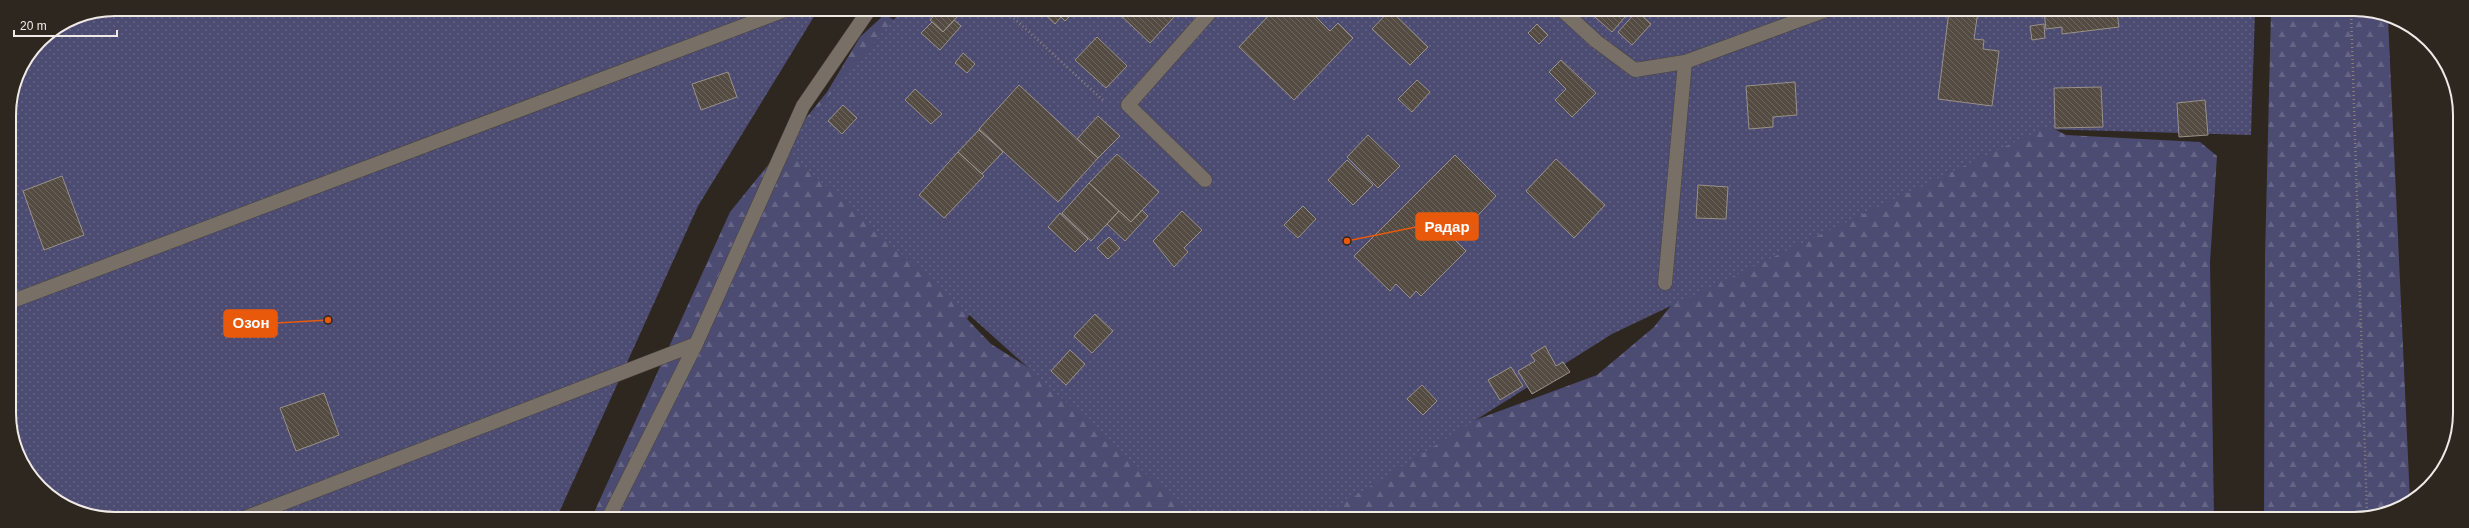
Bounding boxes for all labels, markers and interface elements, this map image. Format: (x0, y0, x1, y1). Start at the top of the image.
scale bar (14, 12, 117, 38)
text: 20 m (20, 19, 47, 33)
callout: Радар (1416, 213, 1478, 240)
text: Радар (1424, 218, 1470, 235)
callout: Озон (224, 310, 277, 337)
text: Озон (233, 314, 269, 331)

